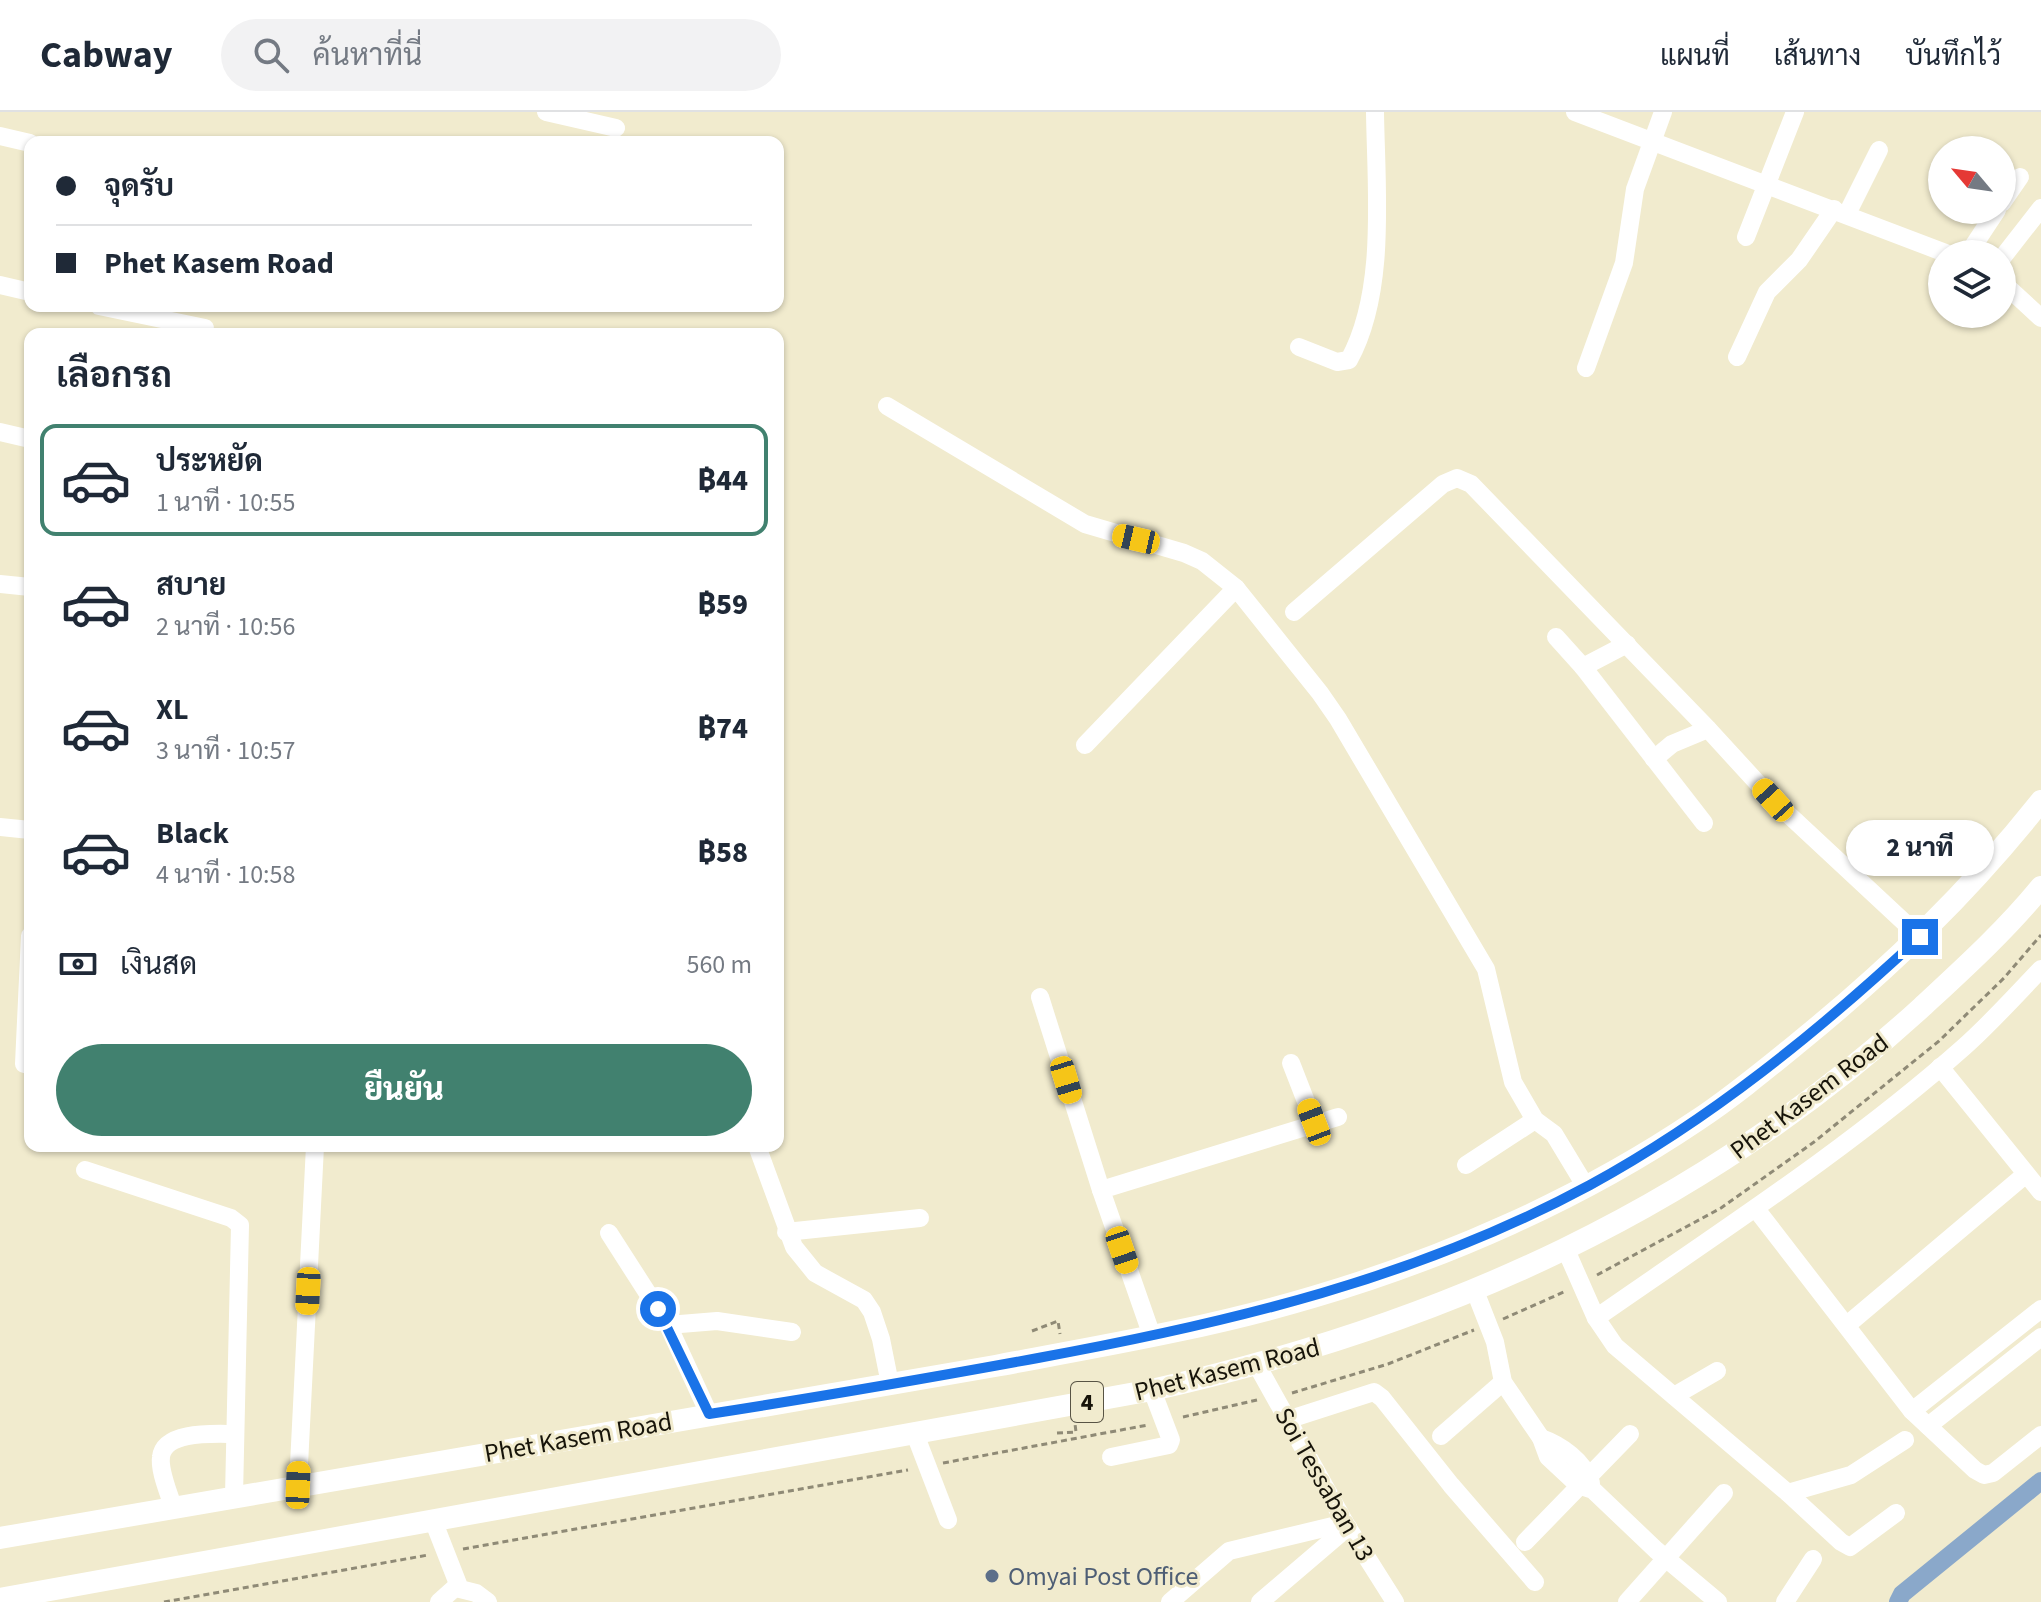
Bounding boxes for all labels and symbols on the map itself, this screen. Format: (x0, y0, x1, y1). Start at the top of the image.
north arrow (1928, 136, 2016, 224)
car (1110, 522, 1162, 556)
car (1748, 774, 1798, 826)
callout: 2 นาที (1846, 821, 1994, 877)
route end (1902, 919, 1938, 955)
street label: Phet Kasem Road (1722, 1024, 1896, 1168)
car (1048, 1054, 1084, 1106)
car (1294, 1095, 1334, 1149)
car (1103, 1223, 1141, 1277)
car (295, 1266, 321, 1316)
route start (640, 1291, 676, 1327)
street label: Phet Kasem Road (1130, 1329, 1324, 1410)
road number: 4 (1071, 1382, 1103, 1422)
street label: Soi Tessaban 13 (1266, 1401, 1384, 1568)
street label: Phet Kasem Road (481, 1403, 675, 1472)
car (285, 1461, 311, 1509)
place label: Omyai Post Office (1008, 1558, 1199, 1595)
marker: Omyai Post Office (983, 1567, 1001, 1585)

